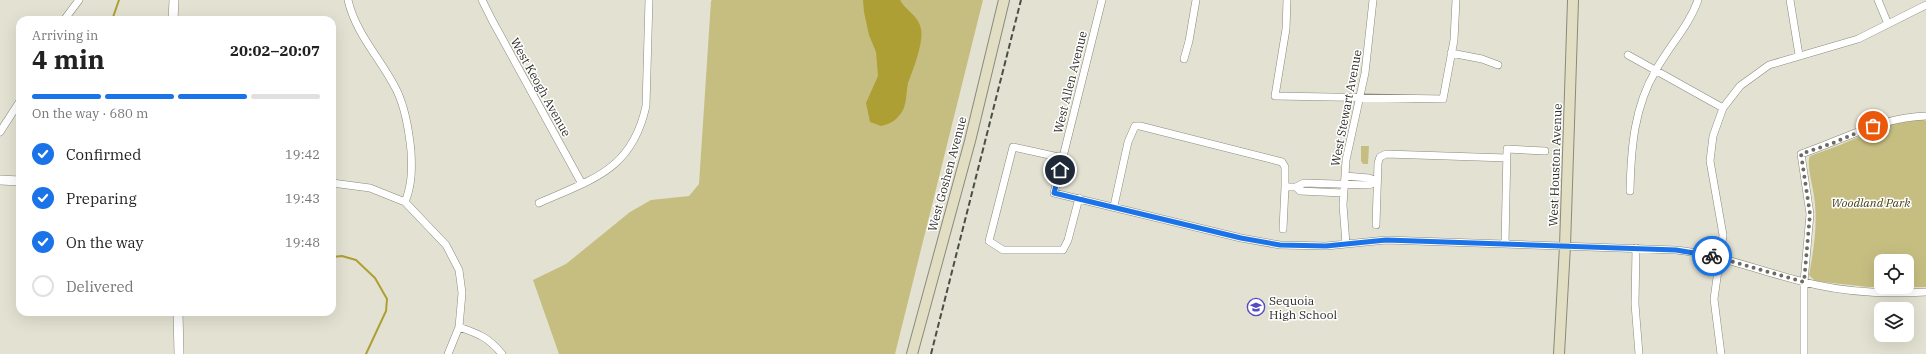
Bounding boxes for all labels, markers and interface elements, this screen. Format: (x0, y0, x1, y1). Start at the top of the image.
text: Arriving in (32, 27, 98, 44)
street label: West Allen Avenue (1050, 29, 1090, 135)
street label: West Keogh Avenue (508, 35, 574, 139)
text: 20:02–20:07 (230, 41, 320, 60)
text: 4 min (32, 42, 105, 76)
street label: West Stewart Avenue (1327, 48, 1365, 168)
street label: West Houston Avenue (1545, 103, 1565, 227)
text: On the way · 680 m (32, 105, 148, 122)
pin (1856, 109, 1890, 143)
street label: West Goshen Avenue (924, 115, 970, 233)
icon: bag (1862, 115, 1884, 137)
icon: check (32, 143, 54, 165)
text: Confirmed (66, 145, 141, 164)
text: 19:42 (285, 146, 320, 163)
pin (1043, 153, 1077, 187)
icon: home (1049, 159, 1071, 181)
icon: check (32, 187, 54, 209)
text: Preparing (66, 189, 137, 208)
text: 19:43 (285, 190, 320, 207)
park label: Woodland Park (1831, 195, 1911, 210)
icon: check (32, 231, 54, 253)
text: On the way (66, 233, 144, 252)
text: 19:48 (285, 234, 320, 251)
courier (1692, 236, 1732, 276)
icon: bike (1701, 245, 1723, 267)
map controls (1874, 254, 1914, 342)
button: locate (1874, 254, 1914, 294)
text: Delivered (66, 277, 134, 296)
place label: Sequoia High School (1269, 293, 1337, 322)
school or university icon: Sequoia High School (1246, 297, 1266, 317)
button: layers (1874, 302, 1914, 342)

